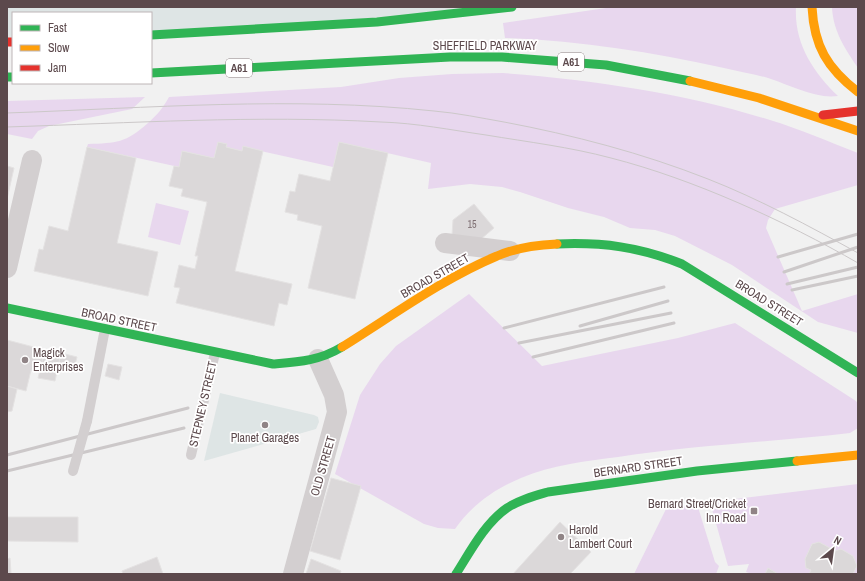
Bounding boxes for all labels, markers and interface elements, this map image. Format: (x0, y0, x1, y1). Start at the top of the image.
legend (12, 12, 152, 84)
text: Fast (48, 20, 67, 36)
street label: SHEFFIELD PARKWAY (433, 38, 538, 54)
text: Slow (48, 40, 70, 56)
road number: A61 (558, 53, 584, 71)
road number: A61 (226, 59, 252, 77)
text: Jam (48, 60, 67, 76)
house number: 15 (467, 218, 477, 231)
street label: BROAD STREET (398, 250, 472, 302)
street label: BROAD STREET (732, 276, 806, 330)
street label: BROAD STREET (80, 304, 158, 336)
place label: Magick Enterprises (33, 345, 83, 375)
marker: Magick Enterprises (20, 355, 30, 365)
street label: STEPNEY STREET (185, 360, 221, 448)
marker: Planet Garages (260, 420, 270, 430)
place label: Planet Garages (231, 430, 299, 446)
street label: OLD STREET (307, 434, 339, 498)
street label: BERNARD STREET (592, 453, 684, 481)
place label: Bernard Street/Cricket Inn Road (648, 496, 746, 526)
marker: Bernard Street/Cricket Inn Road (749, 506, 759, 516)
place label: Harold Lambert Court (569, 522, 632, 552)
north arrow (813, 529, 853, 569)
marker: Harold Lambert Court (556, 532, 566, 542)
text: N (832, 533, 844, 548)

